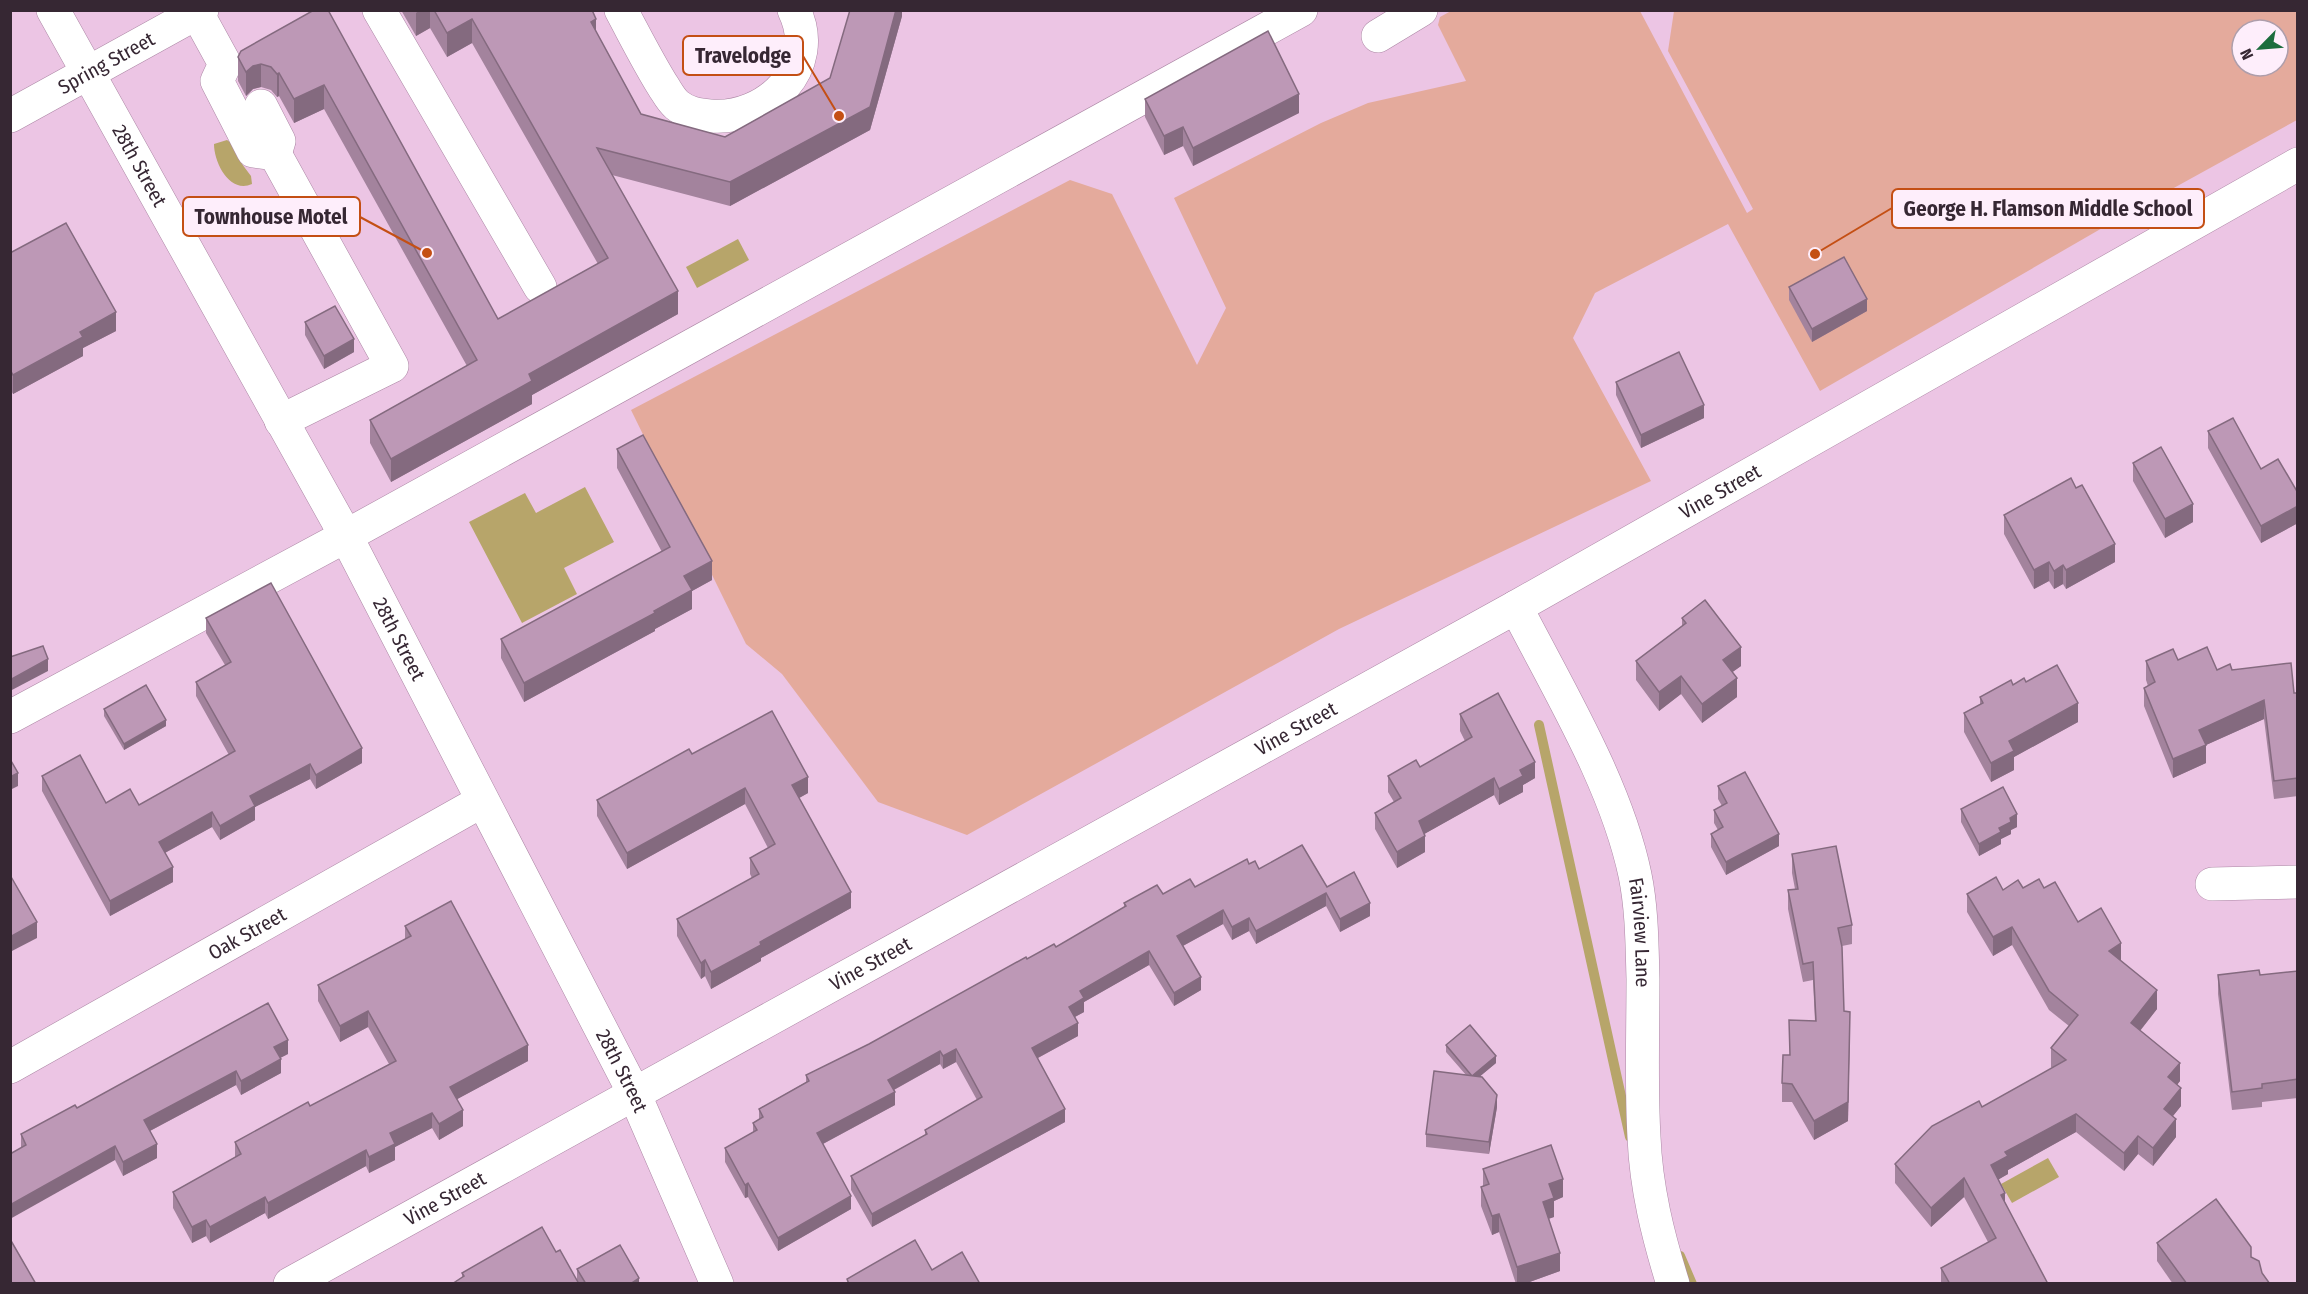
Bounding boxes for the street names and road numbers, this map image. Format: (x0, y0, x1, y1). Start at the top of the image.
street label: Spring Street (54, 26, 159, 99)
street label: 28th Street (107, 120, 172, 211)
street label: Vine Street (1675, 459, 1765, 524)
street label: 28th Street (368, 594, 431, 685)
street label: Vine Street (1251, 696, 1341, 761)
street label: Fairview Lane (1624, 876, 1655, 987)
street label: Oak Street (204, 902, 290, 965)
street label: Vine Street (825, 931, 916, 996)
street label: 28th Street (591, 1025, 653, 1116)
street label: Vine Street (400, 1166, 490, 1231)

